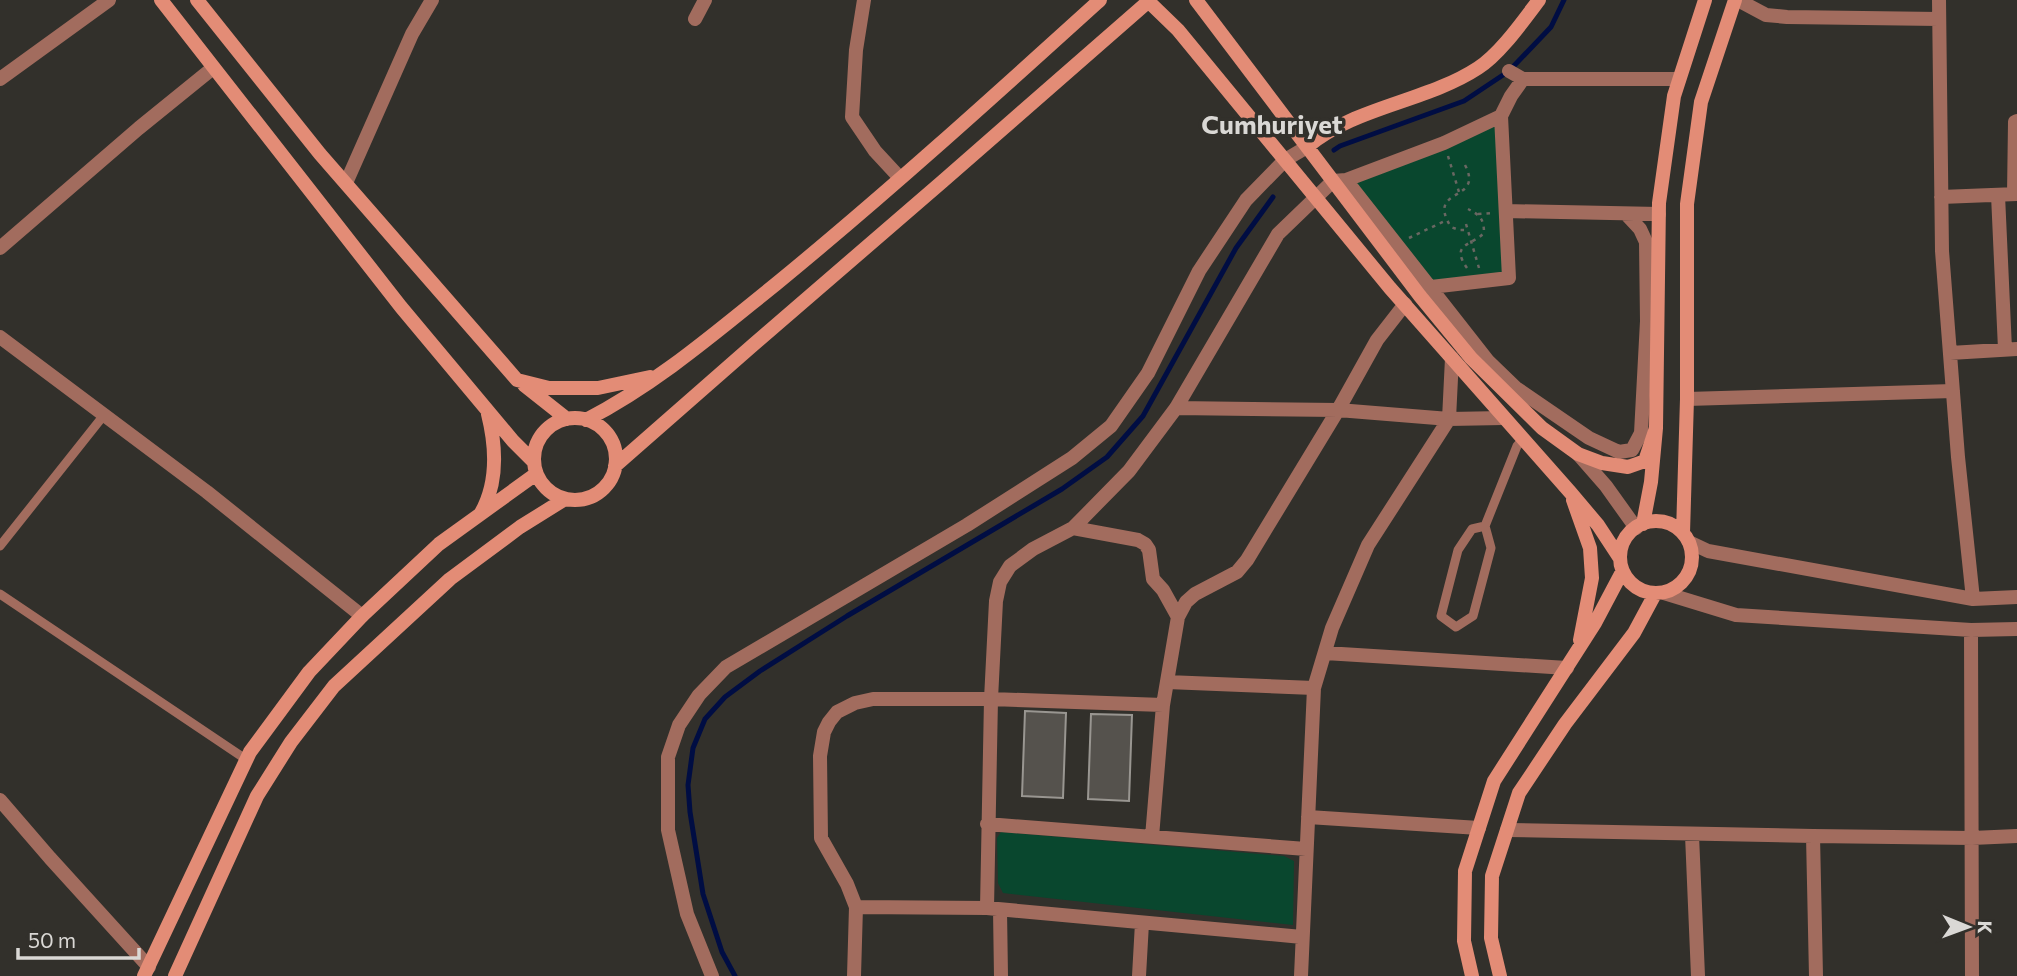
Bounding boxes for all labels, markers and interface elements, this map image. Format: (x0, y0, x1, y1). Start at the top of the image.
district label: Cumhuriyet (1201, 108, 1343, 139)
north arrow (1933, 892, 2003, 962)
scale bar (18, 916, 138, 960)
text: K (1974, 920, 1997, 934)
text: 50 m (28, 927, 76, 952)

